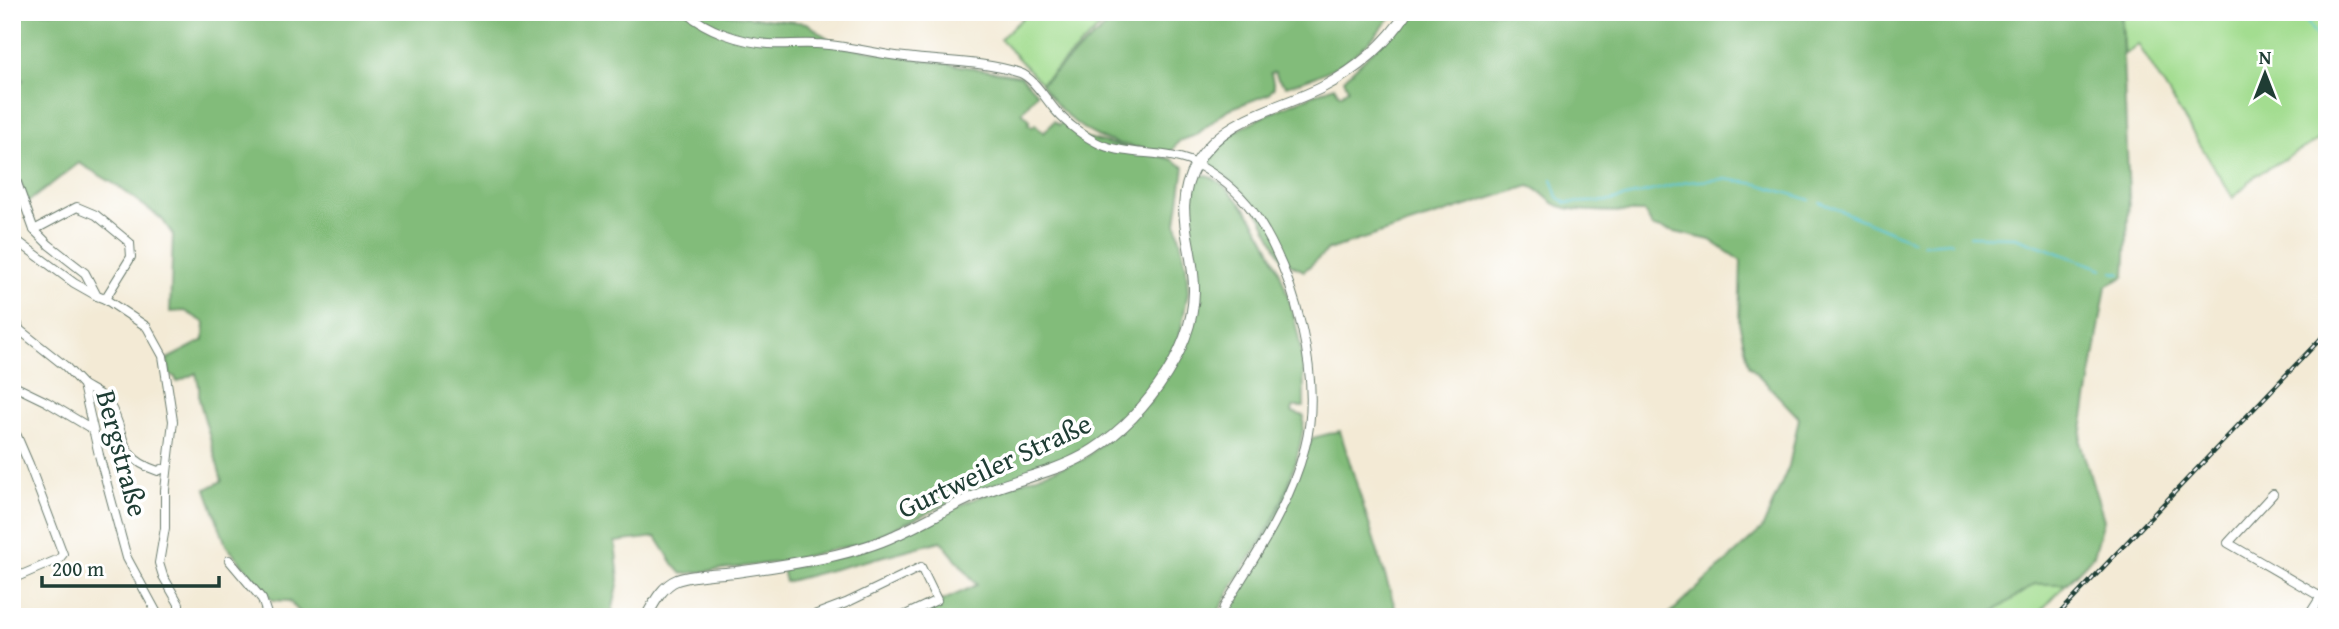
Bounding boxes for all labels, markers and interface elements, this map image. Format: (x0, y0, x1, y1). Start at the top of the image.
north arrow (2230, 38, 2300, 108)
text: N (2259, 43, 2272, 71)
street label: Bergstraße (86, 385, 160, 521)
street label: Gurtweiler Straße (890, 402, 1098, 528)
scale bar (42, 545, 219, 589)
text: 200 m (52, 553, 104, 584)

